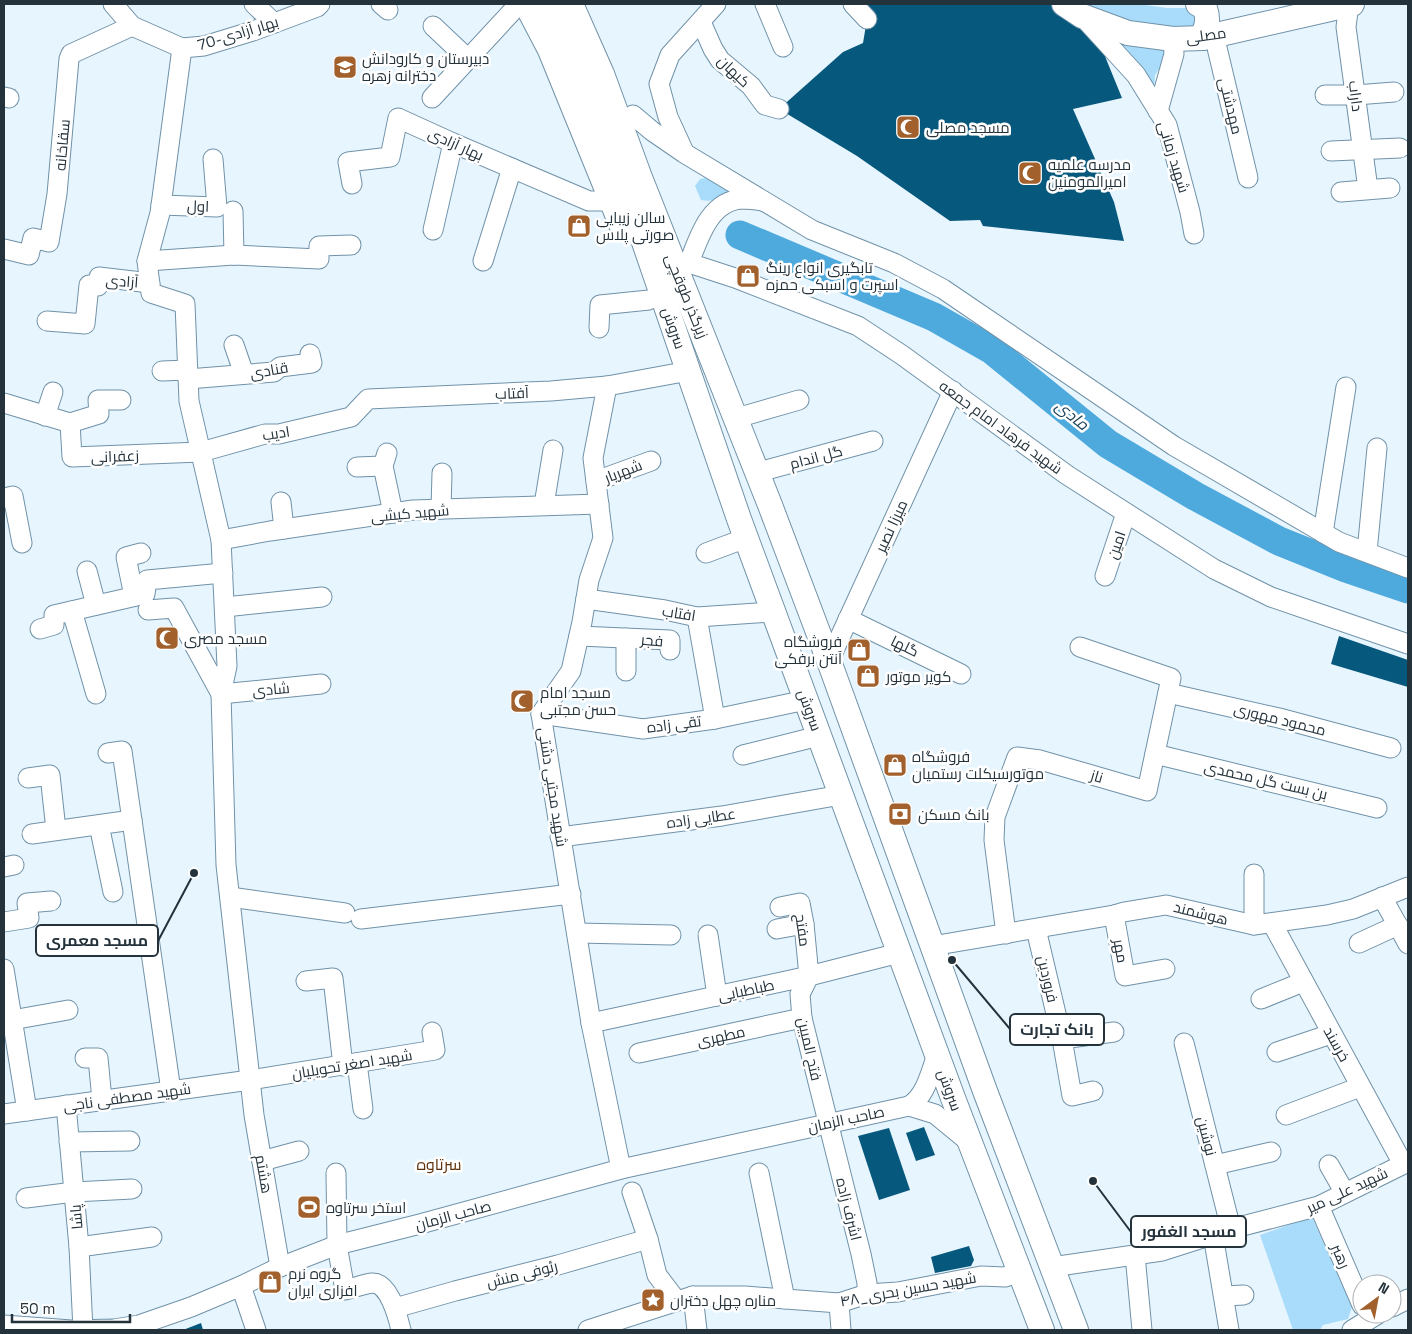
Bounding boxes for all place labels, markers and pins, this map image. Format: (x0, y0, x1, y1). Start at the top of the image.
place label: دبیرستان و کارودانش دخترانه زهره (362, 49, 489, 85)
school or university icon: دبیرستان و کارودانش دخترانه زهره (332, 54, 358, 80)
mosque icon: مسجد مصلی (895, 114, 921, 140)
place label: مسجد مصلی (926, 118, 1010, 138)
place label: مدرسه علمیه امیرالمومنین (1048, 155, 1131, 192)
mosque icon: مدرسه علمیه امیرالمومنین (1017, 160, 1043, 186)
place label: سالن زیبایی صورتی پلاس (596, 208, 674, 245)
shop icon: سالن زیبایی صورتی پلاس (566, 213, 592, 239)
place label: تابگیری انواع رینگ اسپرت و اسبکی حمزه (766, 258, 899, 295)
shop icon: تابگیری انواع رینگ اسپرت و اسبکی حمزه (735, 263, 761, 289)
mosque icon: مسجد مصری (154, 625, 180, 651)
place label: مسجد مصری (184, 629, 267, 649)
place label: فروشگاه آنتن برفکی (774, 632, 842, 669)
shop icon: فروشگاه آنتن برفکی (846, 637, 872, 663)
shop icon: کویر موتور (855, 663, 881, 689)
place label: کویر موتور (885, 667, 951, 686)
place label: مسجد امام حسن مجتبی (540, 683, 616, 720)
mosque icon: مسجد امام حسن مجتبی (509, 688, 535, 714)
place label: فروشگاه موتورسیکلت رستمیان (912, 747, 1044, 784)
shop icon: فروشگاه موتورسیکلت رستمیان (882, 752, 908, 778)
bank icon: بانک مسکن (887, 801, 913, 827)
place label: بانک مسکن (918, 805, 989, 825)
callout: مسجد معمری (36, 925, 158, 956)
callout: بانک تجارت (1010, 1014, 1104, 1045)
sports icon: استخر سرتاوه (296, 1194, 322, 1220)
place label: استخر سرتاوه (326, 1198, 406, 1217)
callout: مسجد الغفور (1131, 1216, 1246, 1247)
place label: گروه نرم افزاری ایران (288, 1264, 357, 1301)
shop icon: گروه نرم افزاری ایران (257, 1269, 283, 1295)
place icon: مناره چهل دختران (640, 1287, 666, 1313)
place label: مناره چهل دختران (670, 1291, 776, 1311)

